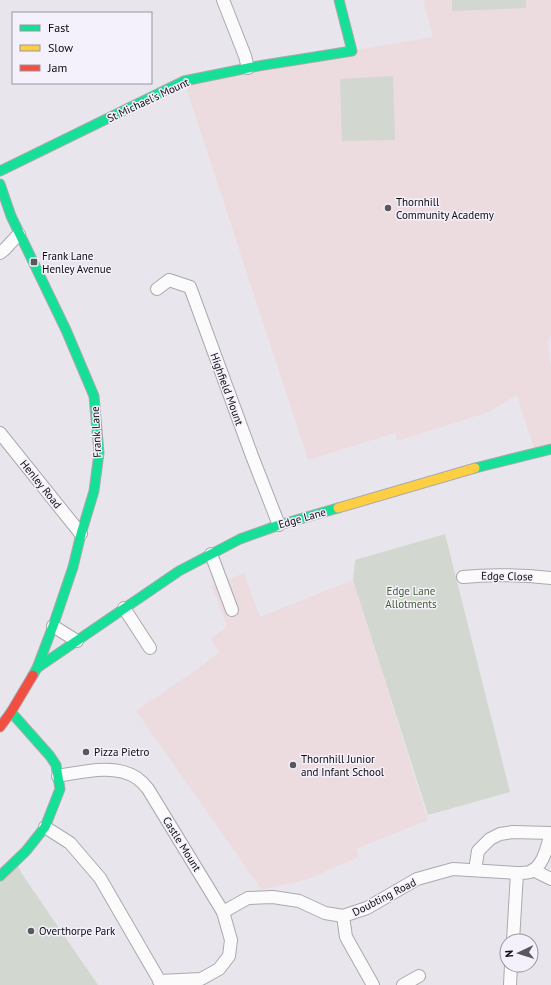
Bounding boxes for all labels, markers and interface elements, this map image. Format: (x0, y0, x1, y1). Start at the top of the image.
legend (12, 12, 152, 84)
text: Fast (48, 20, 69, 35)
text: Slow (48, 40, 73, 55)
text: Jam (47, 60, 67, 75)
street label: St Michael's Mount (105, 75, 192, 125)
place label: Thornhill Community Academy (396, 195, 495, 222)
marker: Thornhill Community Academy (383, 203, 393, 213)
place label: Frank Lane Henley Avenue (42, 249, 112, 276)
marker: Frank Lane Henley Avenue (29, 257, 39, 267)
street label: Highfield Mount (207, 351, 247, 427)
street label: Frank Lane (88, 406, 104, 458)
street label: Henley Road (17, 457, 65, 511)
street label: Edge Lane (277, 504, 328, 531)
street label: Edge Close (481, 569, 533, 583)
park label: Edge Lane Allotments (385, 584, 437, 611)
place label: Pizza Pietro (94, 745, 149, 759)
marker: Pizza Pietro (81, 747, 91, 757)
place label: Thornhill Junior and Infant School (301, 752, 385, 779)
marker: Thornhill Junior and Infant School (288, 760, 298, 770)
street label: Castle Mount (160, 814, 204, 874)
street label: Doubting Road (350, 875, 418, 919)
place label: Overthorpe Park (39, 924, 116, 938)
marker: Overthorpe Park (26, 926, 36, 936)
north arrow (499, 933, 539, 973)
text: N (502, 950, 516, 958)

